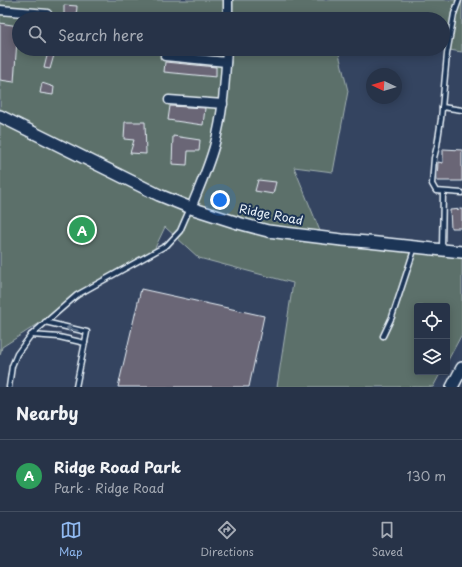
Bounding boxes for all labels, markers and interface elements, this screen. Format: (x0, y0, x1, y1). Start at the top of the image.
search box (12, 12, 450, 56)
icon: search (26, 23, 48, 45)
text: Search here (58, 23, 144, 46)
north arrow (366, 68, 402, 104)
your location (210, 190, 230, 210)
street label: Ridge Road (238, 199, 305, 229)
pin: A (69, 215, 95, 245)
map controls (414, 303, 450, 375)
button: locate (414, 303, 450, 339)
one-way arrow (66, 324, 79, 332)
button: layers (414, 339, 450, 375)
text: Nearby (16, 400, 78, 426)
text: Ridge Road Park (54, 455, 181, 478)
text: A (24, 466, 34, 485)
text: 130 m (407, 466, 446, 485)
text: Park · Ridge Road (54, 478, 164, 497)
tab: Map (59, 519, 82, 560)
tab: Directions (200, 519, 254, 560)
tab: Saved (372, 519, 403, 560)

